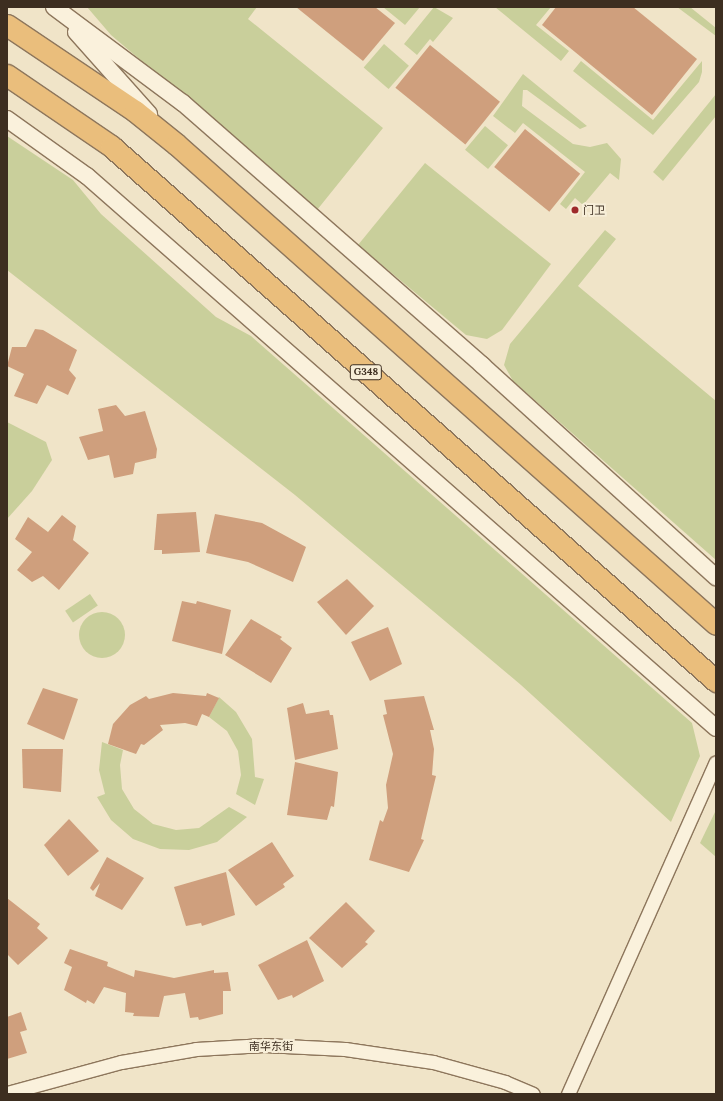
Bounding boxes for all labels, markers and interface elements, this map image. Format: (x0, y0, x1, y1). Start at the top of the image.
place label: 门卫 (583, 203, 605, 217)
marker: 门卫 (570, 205, 580, 215)
road number: G348 (349, 364, 383, 380)
street label: 南华东街 (249, 1039, 293, 1053)

